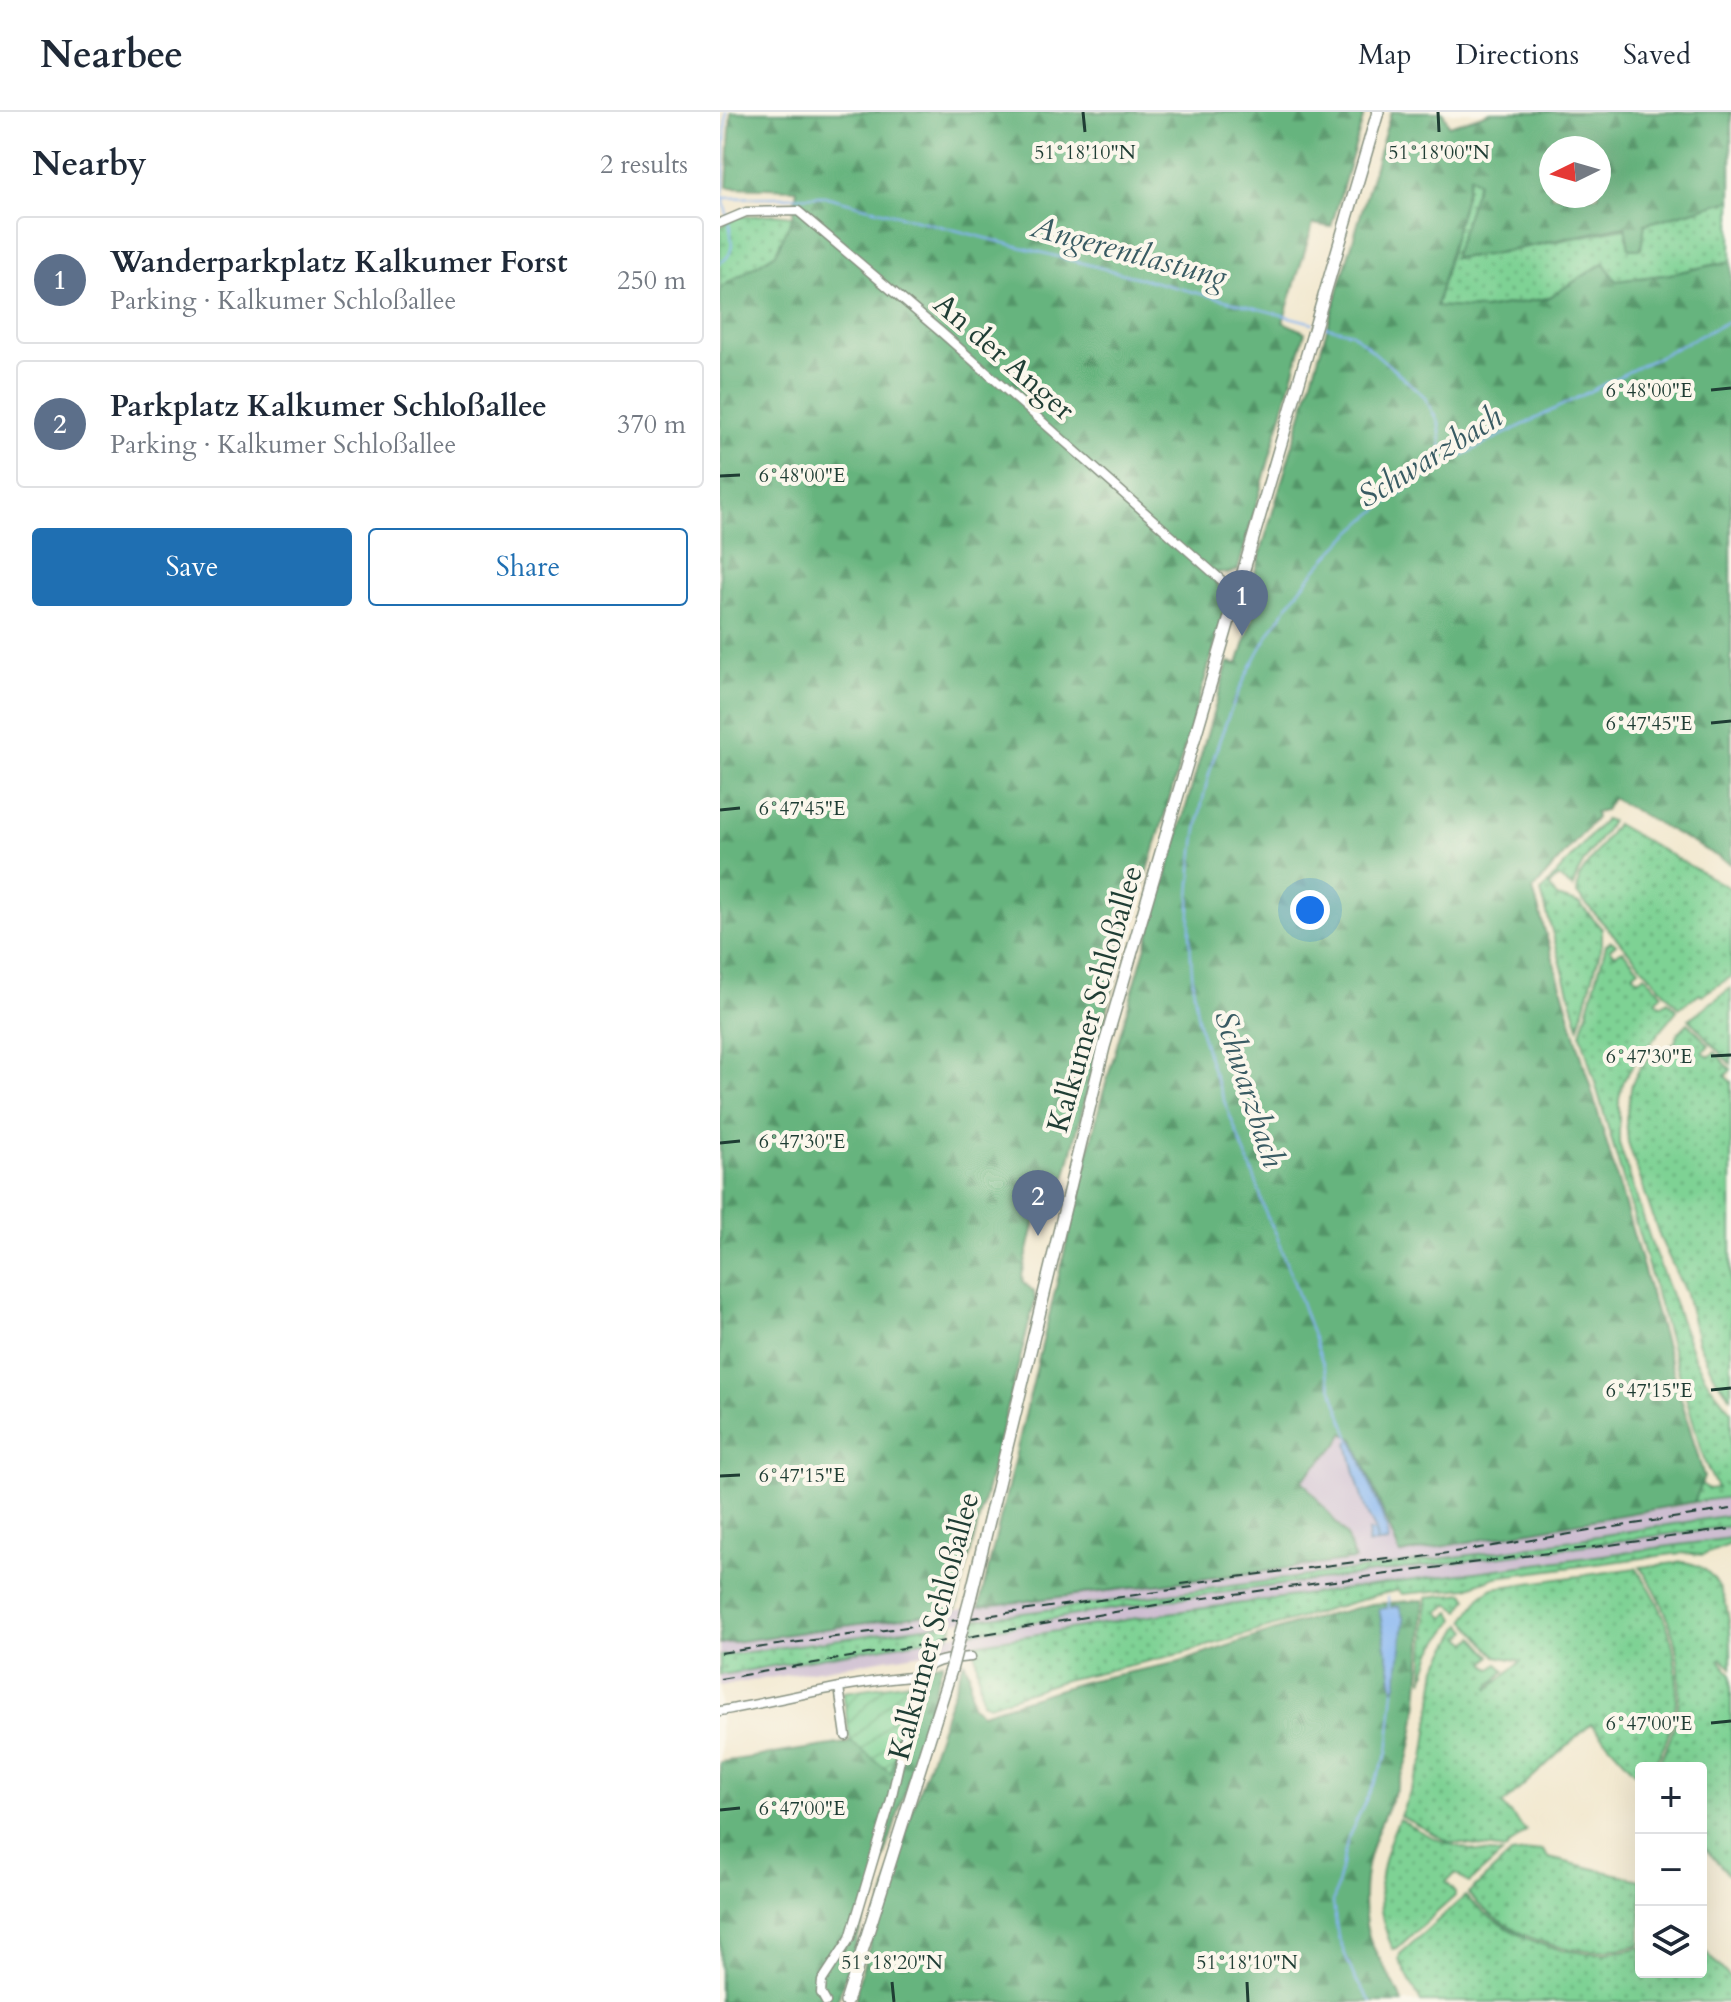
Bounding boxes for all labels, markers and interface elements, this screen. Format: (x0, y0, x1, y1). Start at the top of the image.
text: Nearbee (40, 29, 183, 81)
text: Map (1358, 36, 1412, 74)
text: Directions (1456, 36, 1579, 74)
text: Saved (1623, 36, 1691, 74)
north arrow (1539, 136, 1611, 208)
text: 51°18'10"N (1034, 139, 1136, 166)
text: 51°18'00"N (1388, 139, 1490, 166)
text: Nearby (32, 141, 147, 187)
text: 2 results (600, 147, 688, 182)
water label: Angerentlastung (1025, 204, 1233, 299)
text: Wanderparkplatz Kalkumer Forst (110, 242, 568, 283)
text: 1 (53, 263, 67, 298)
text: 250 m (617, 263, 686, 298)
text: Parking · Kalkumer Schloßallee (110, 283, 456, 318)
street label: An der Anger (925, 284, 1083, 430)
text: 6°48'00"E (1606, 377, 1692, 404)
text: Parkplatz Kalkumer Schloßallee (110, 386, 547, 427)
water label: Schwarzbach (1349, 395, 1511, 519)
text: 2 (53, 407, 67, 442)
text: 370 m (617, 407, 686, 442)
text: Parking · Kalkumer Schloßallee (110, 427, 456, 462)
text: 6°48'00"E (759, 462, 845, 489)
button: Save (32, 528, 352, 606)
button: Share (368, 528, 688, 606)
pin: 1 (1216, 570, 1268, 636)
text: 6°47'45"E (1606, 710, 1692, 737)
text: 6°47'45"E (759, 795, 845, 822)
street label: Kalkumer Schloßallee (1037, 861, 1153, 1137)
your location (1290, 890, 1330, 930)
water label: Schwarzbach (1203, 1005, 1295, 1173)
text: 6°47'30"E (1606, 1043, 1692, 1070)
text: 6°47'30"E (759, 1128, 845, 1155)
pin: 2 (1012, 1170, 1064, 1236)
text: 6°47'15"E (1606, 1377, 1692, 1404)
text: 6°47'15"E (759, 1462, 845, 1489)
street label: Kalkumer Schloßallee (879, 1487, 989, 1765)
text: 6°47'00"E (1606, 1710, 1692, 1737)
map controls (1635, 1762, 1707, 1978)
button: + (1635, 1762, 1707, 1834)
text: 6°47'00"E (759, 1795, 845, 1822)
button: − (1635, 1834, 1707, 1906)
button: layers (1635, 1906, 1707, 1978)
text: 51°18'20"N (841, 1949, 943, 1976)
text: 51°18'10"N (1196, 1949, 1298, 1976)

